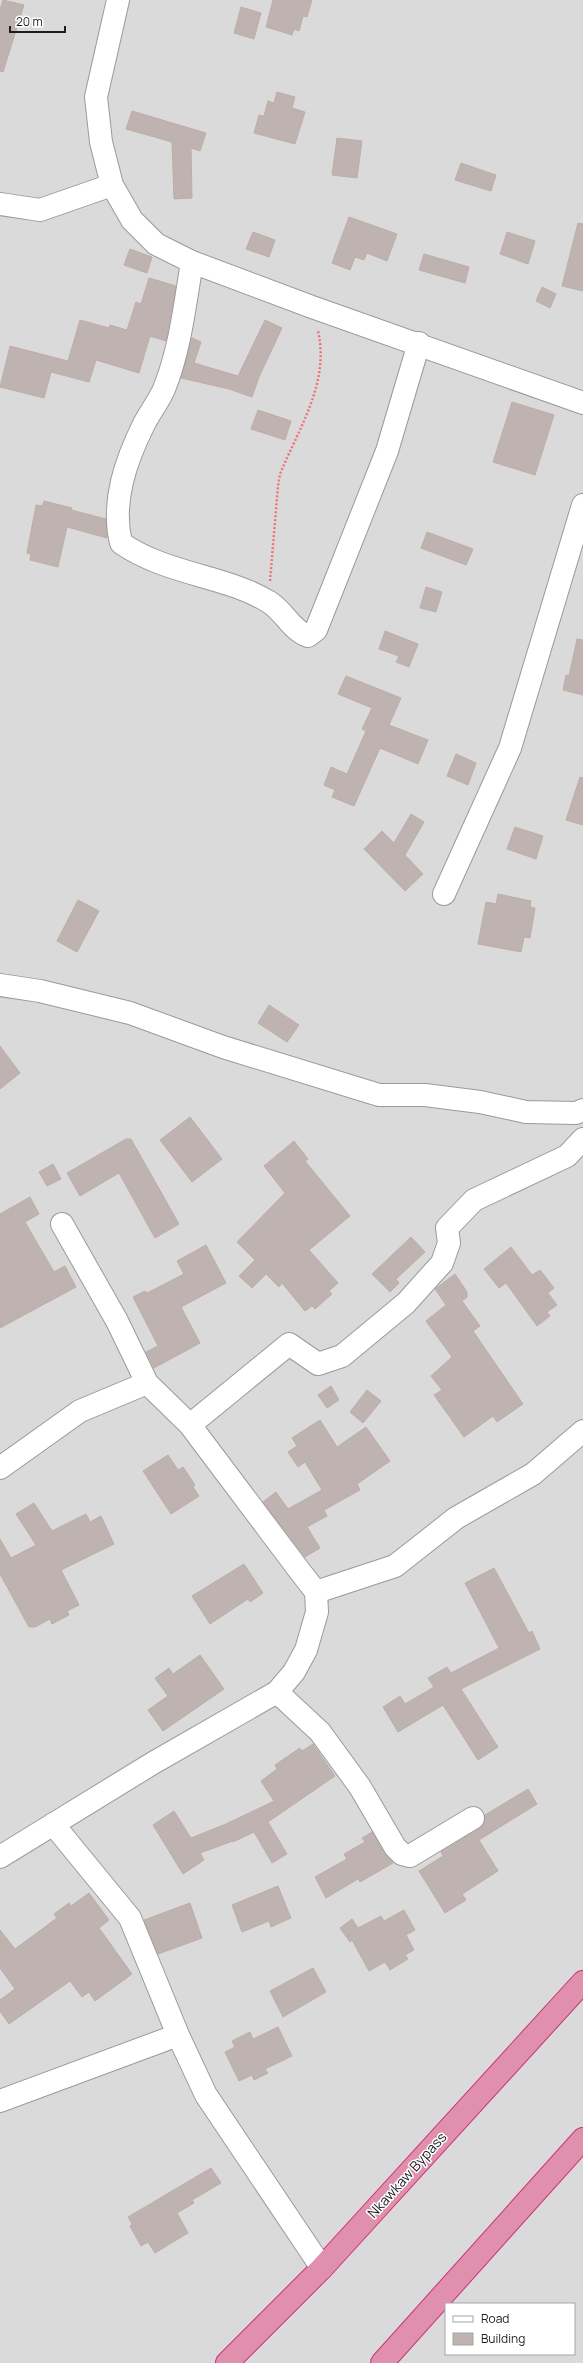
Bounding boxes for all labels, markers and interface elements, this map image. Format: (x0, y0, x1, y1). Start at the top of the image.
scale bar (10, 8, 65, 34)
text: 20 m (16, 13, 43, 30)
street label: Nkawkaw Bypass (363, 2128, 450, 2222)
legend (445, 2303, 575, 2355)
text: Road (481, 2310, 509, 2327)
text: Building (481, 2330, 525, 2347)

